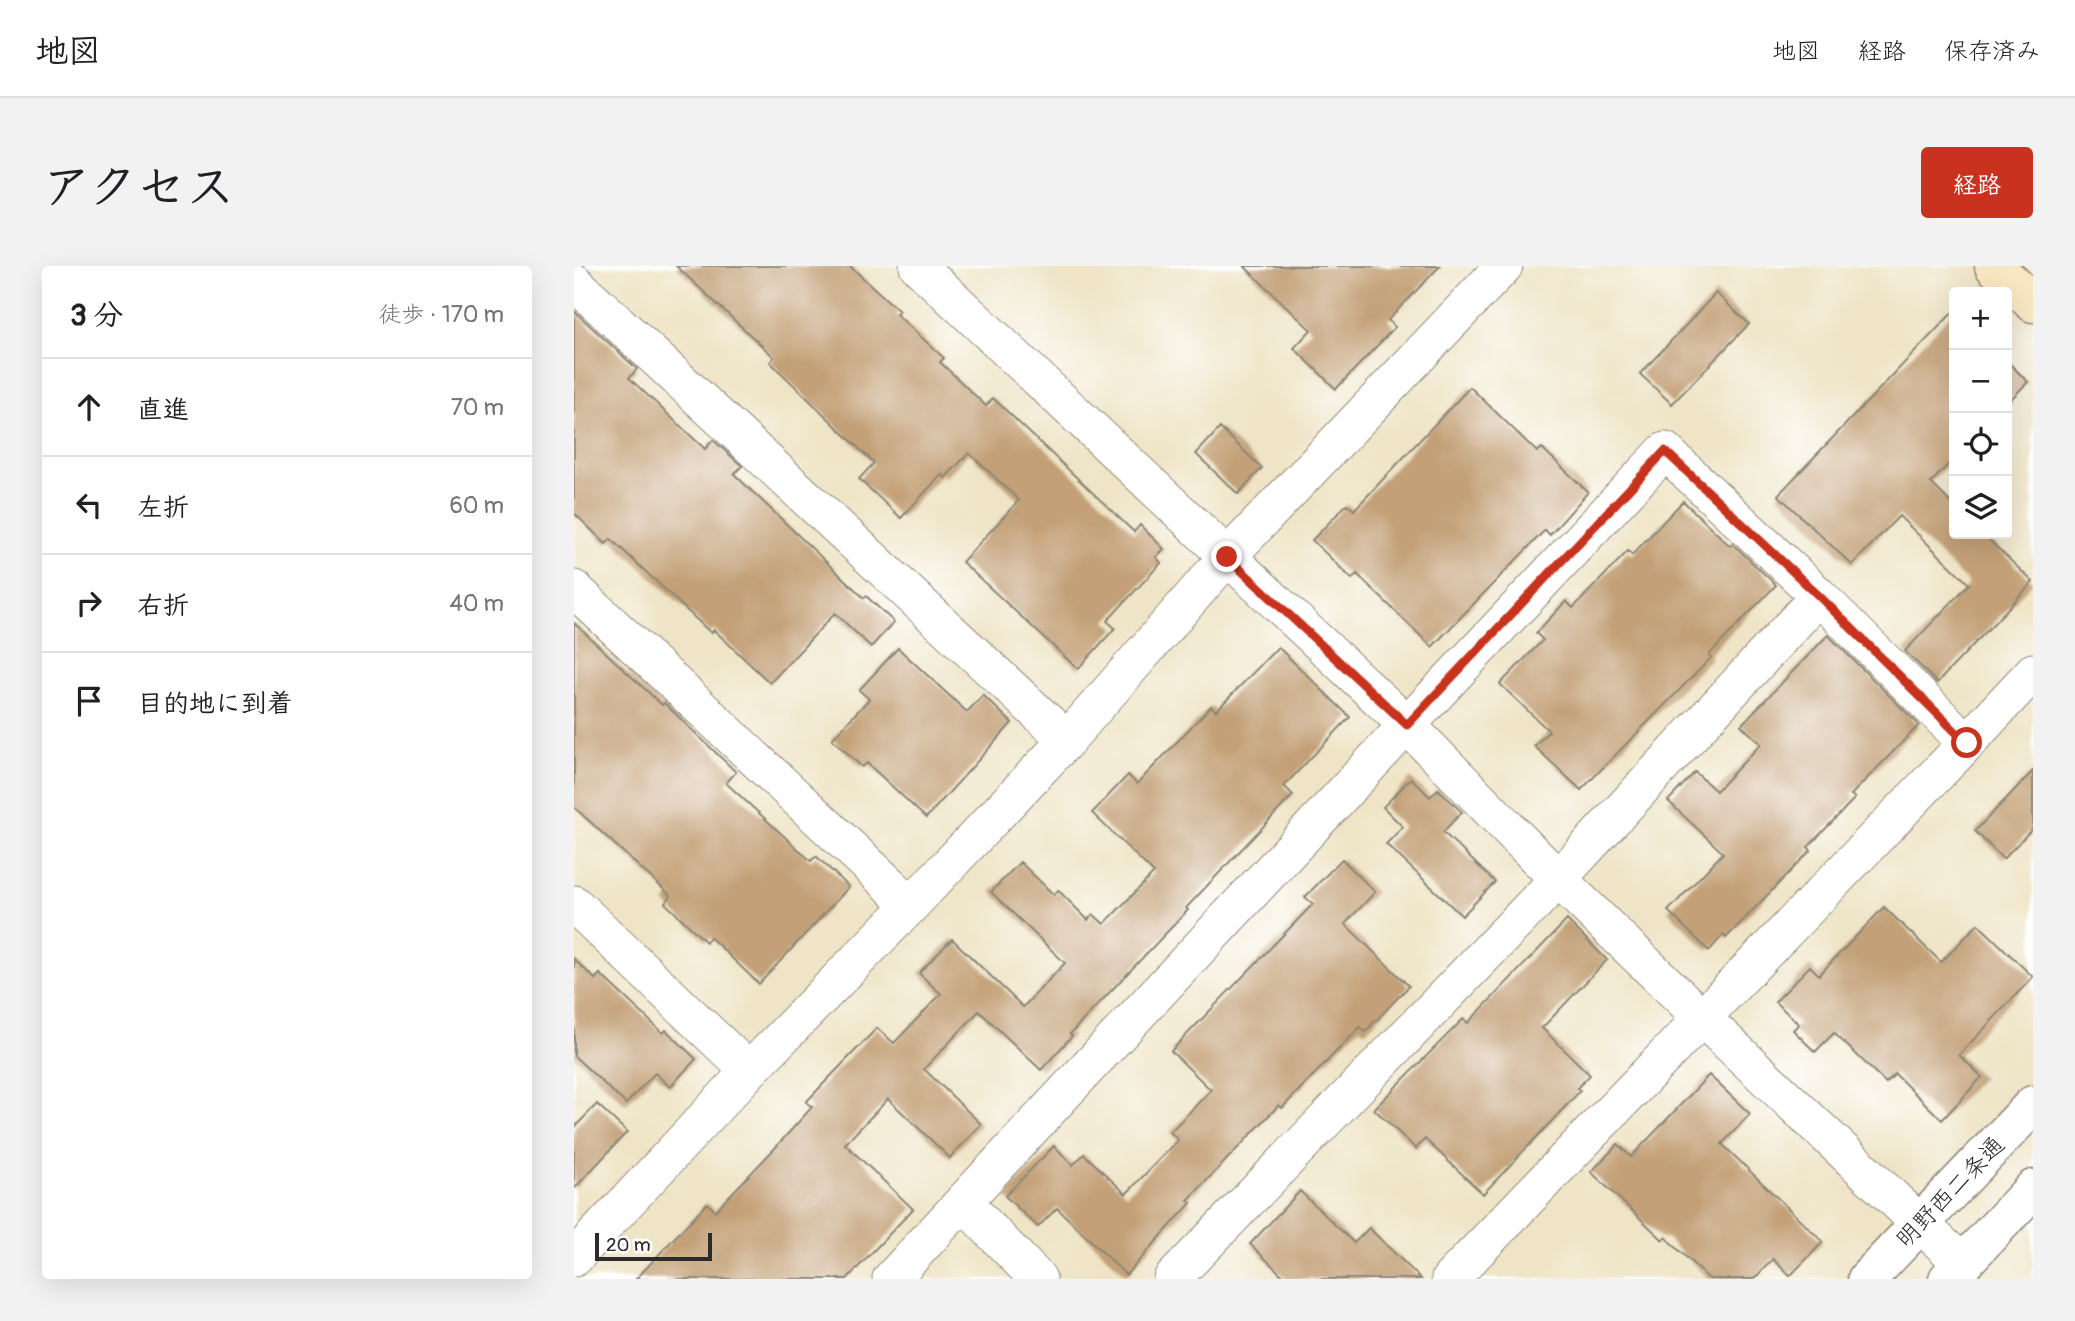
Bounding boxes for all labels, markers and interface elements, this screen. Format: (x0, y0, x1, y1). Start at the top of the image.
text: 地図 (35, 31, 101, 72)
text: 地図 (1772, 37, 1820, 66)
text: 経路 (1858, 37, 1906, 66)
text: 保存済み (1944, 37, 2040, 66)
button: 経路 (1921, 147, 2033, 218)
text: アクセス (42, 157, 235, 218)
map controls (1949, 287, 2012, 539)
button: + (1949, 287, 2012, 350)
text: 3 分 (70, 297, 123, 334)
text: 徒歩 · 170 m (378, 300, 504, 329)
button: − (1949, 350, 2012, 413)
icon: ahead (70, 388, 108, 426)
text: 70 m (451, 393, 504, 422)
text: 直進 (137, 394, 189, 426)
button: locate (1949, 413, 2012, 476)
button: layers (1949, 476, 2012, 539)
icon: left (70, 486, 108, 524)
text: 60 m (449, 491, 504, 520)
text: 左折 (137, 492, 189, 524)
route end (1211, 541, 1242, 572)
icon: right (70, 584, 108, 622)
text: 40 m (450, 589, 504, 618)
text: 右折 (137, 590, 189, 622)
icon: arrive (70, 682, 108, 720)
text: 目的地に到着 (137, 688, 293, 720)
route start (1951, 727, 1982, 758)
street label: 明野西二条通 (1890, 1130, 2011, 1254)
scale bar (595, 1230, 712, 1262)
text: 20 m (606, 1233, 651, 1257)

